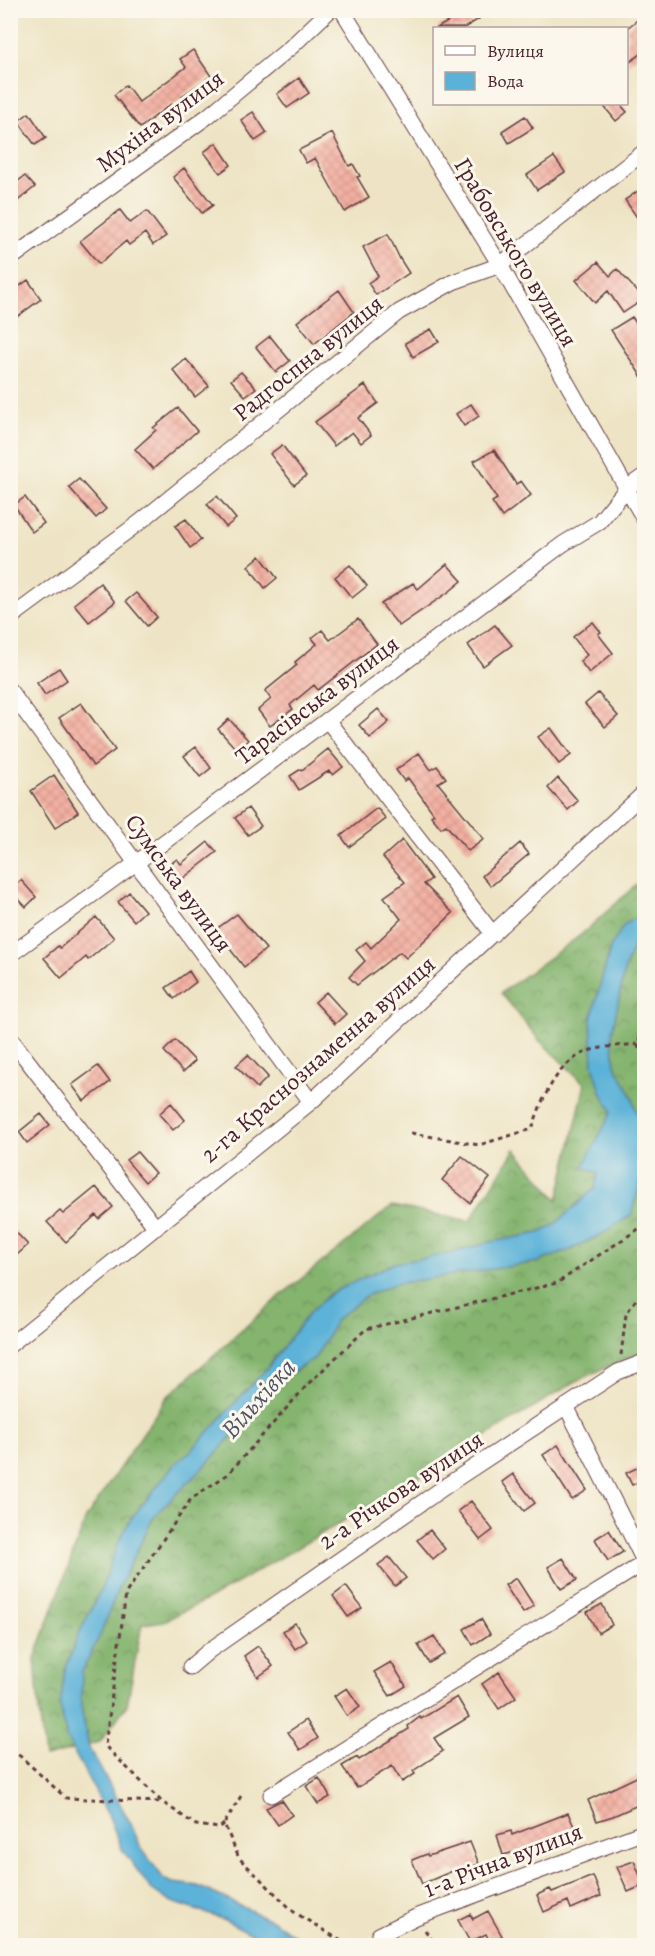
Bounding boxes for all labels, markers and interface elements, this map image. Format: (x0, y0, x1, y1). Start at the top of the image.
legend (433, 27, 628, 105)
text: Вулиця (487, 39, 544, 63)
street label: Мухіна вулиця (90, 62, 230, 180)
text: Вода (487, 69, 525, 93)
street label: Грабовського вулиця (447, 151, 585, 353)
street label: Радгоспна вулиця (226, 287, 390, 429)
street label: Тарасівська вулиця (229, 628, 405, 772)
street label: Сумська вулиця (118, 807, 240, 959)
street label: 2-га Краснознаменна вулиця (194, 948, 442, 1170)
water label: Вільхівка (213, 1351, 304, 1446)
street label: 2-а Річкова вулиця (312, 1423, 490, 1557)
street label: 1-а Річна вулиця (419, 1815, 587, 1905)

